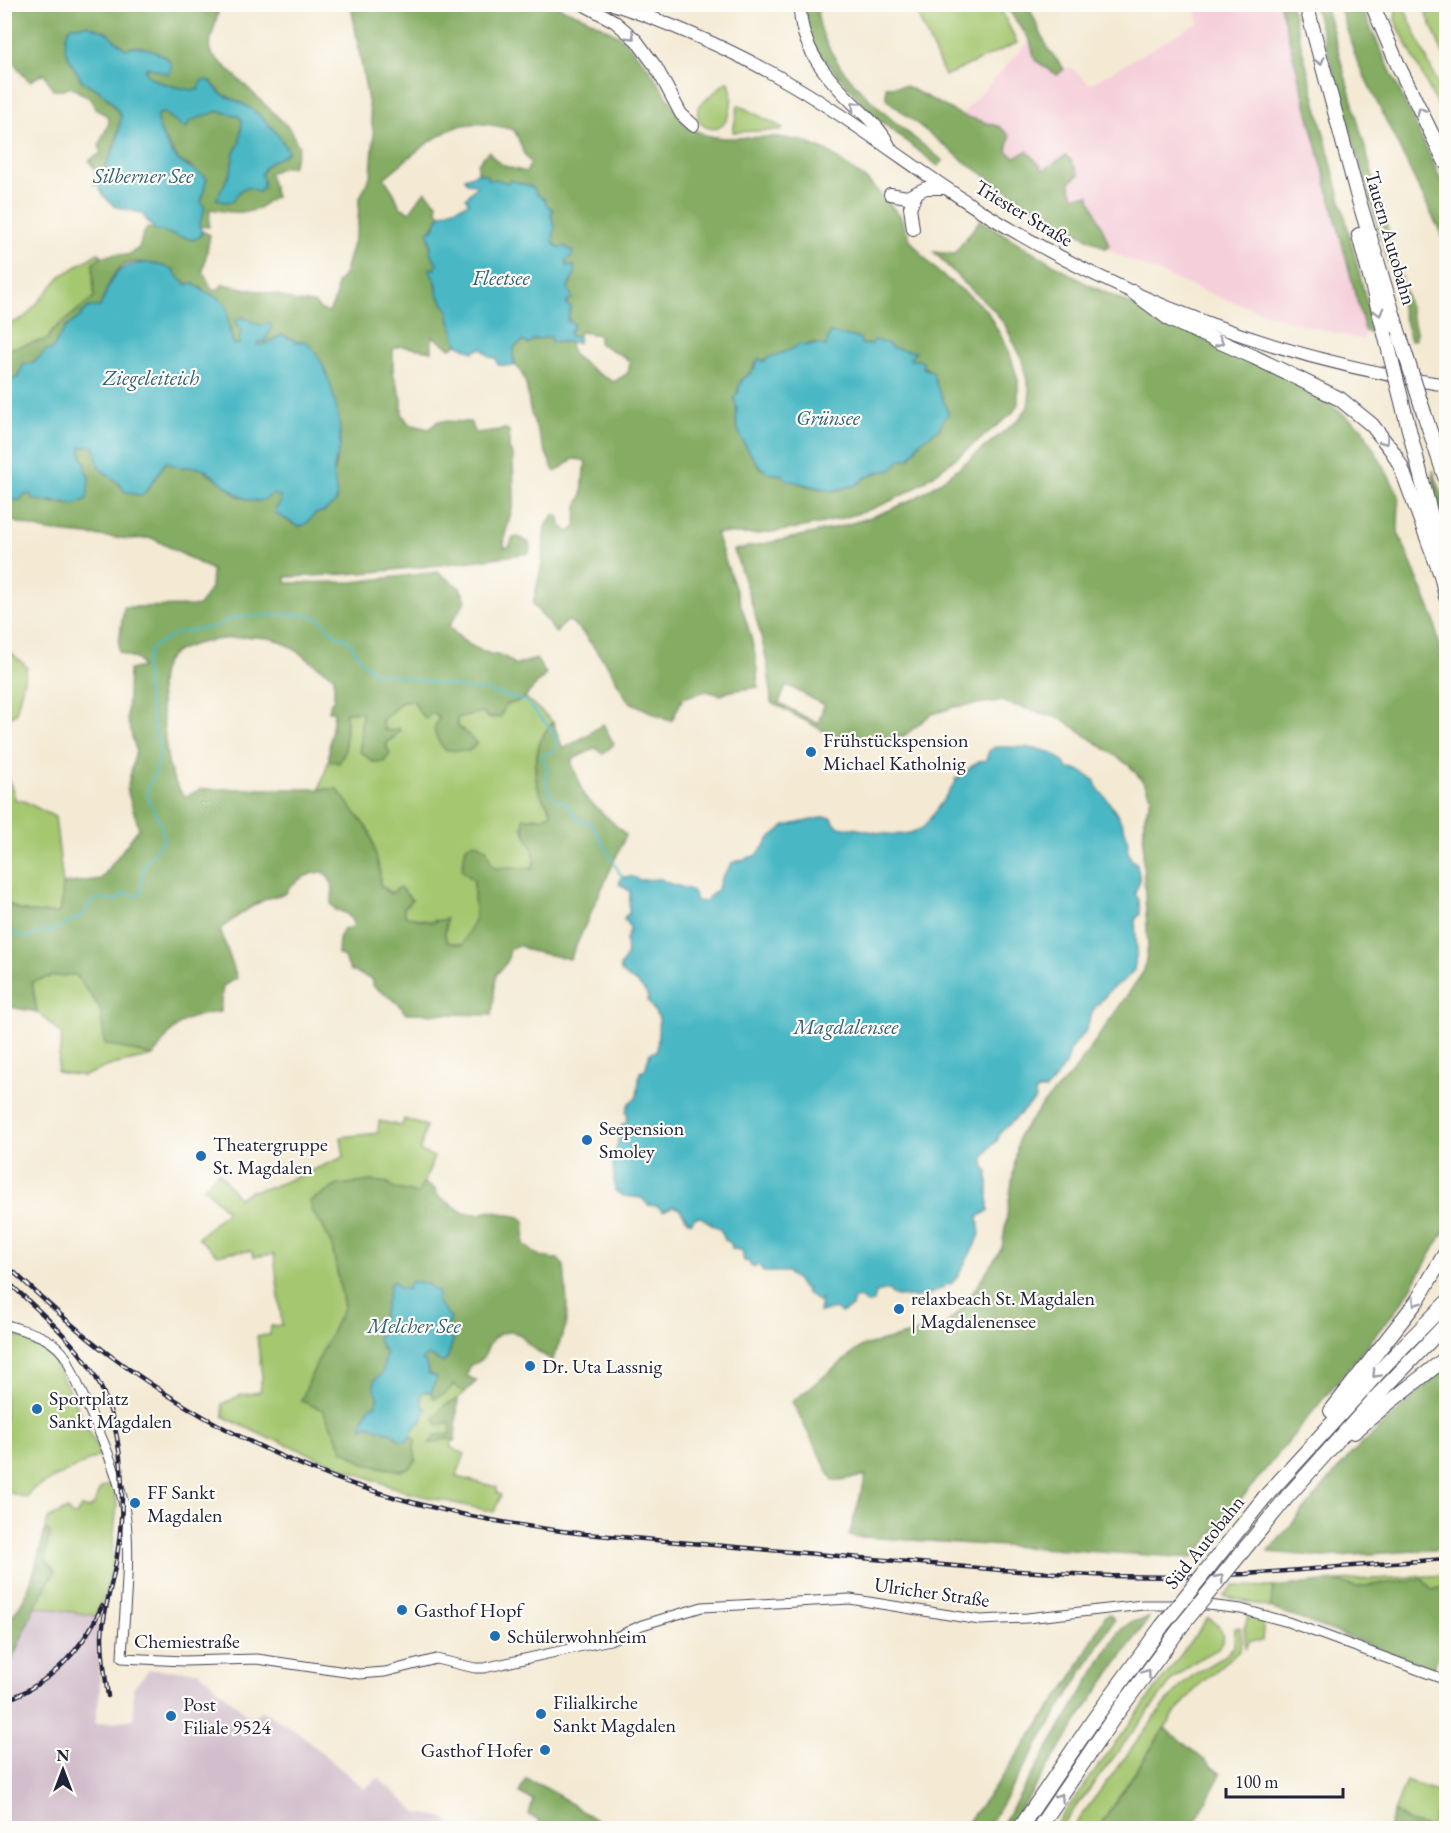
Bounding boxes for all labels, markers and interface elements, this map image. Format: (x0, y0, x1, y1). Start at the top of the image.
one-way arrow (624, 29, 634, 40)
one-way arrow (1313, 56, 1326, 66)
one-way arrow (851, 101, 862, 111)
one-way arrow (1416, 106, 1428, 117)
water label: Silberner See (92, 162, 194, 189)
street label: Tauern Autobahn (1359, 168, 1423, 308)
street label: Triester Straße (970, 173, 1078, 253)
water label: Fleetsee (471, 264, 530, 291)
one-way arrow (1372, 307, 1385, 317)
one-way arrow (1214, 335, 1225, 347)
water label: Ziegeleiteich (102, 364, 199, 391)
water label: Grünsee (796, 404, 861, 431)
one-way arrow (1378, 435, 1389, 446)
place label: Frühstückspension Michael Katholnig (823, 727, 969, 776)
marker: Frühstückspension Michael Katholnig (804, 745, 818, 759)
water label: Magdalensee (792, 1013, 899, 1040)
place label: Seepension Smoley (599, 1115, 685, 1164)
place label: Theatergruppe St. Magdalen (213, 1131, 328, 1180)
marker: Seepension Smoley (580, 1133, 594, 1147)
marker: Theatergruppe St. Magdalen (194, 1149, 208, 1163)
place label: relaxbeach St. Magdalen | Magdalenensee (911, 1285, 1096, 1334)
one-way arrow (1412, 1295, 1423, 1306)
marker: relaxbeach St. Magdalen | Magdalenensee (892, 1302, 906, 1316)
water label: Melcher See (365, 1312, 461, 1339)
place label: Dr. Uta Lassnig (542, 1353, 662, 1379)
marker: Dr. Uta Lassnig (523, 1359, 537, 1373)
one-way arrow (1372, 1368, 1383, 1378)
place label: Sportplatz Sankt Magdalen (49, 1385, 172, 1434)
marker: Sportplatz Sankt Magdalen (30, 1402, 44, 1416)
place label: FF Sankt Magdalen (147, 1479, 223, 1528)
street label: Süd Autobahn (1158, 1489, 1250, 1594)
marker: FF Sankt Magdalen (128, 1496, 142, 1510)
street label: Ulricher Straße (873, 1571, 992, 1613)
one-way arrow (1213, 1574, 1224, 1585)
place label: Gasthof Hopf (414, 1597, 525, 1623)
marker: Gasthof Hopf (395, 1603, 409, 1617)
place label: Schülerwohnheim (507, 1623, 647, 1649)
street label: Chemiestraße (134, 1628, 240, 1654)
marker: Schülerwohnheim (488, 1629, 502, 1643)
one-way arrow (1140, 1668, 1151, 1679)
place label: Filialkirche Sankt Magdalen (553, 1689, 676, 1738)
place label: Post Filiale 9524 (183, 1691, 271, 1740)
marker: Filialkirche Sankt Magdalen (534, 1707, 548, 1721)
marker: Post Filiale 9524 (164, 1709, 178, 1723)
place label: Gasthof Hofer (421, 1737, 533, 1763)
north arrow (33, 1740, 93, 1800)
marker: Gasthof Hofer (538, 1743, 552, 1757)
text: N (57, 1745, 70, 1766)
scale bar (1226, 1761, 1343, 1799)
text: 100 m (1235, 1770, 1279, 1793)
one-way arrow (1052, 1793, 1064, 1803)

